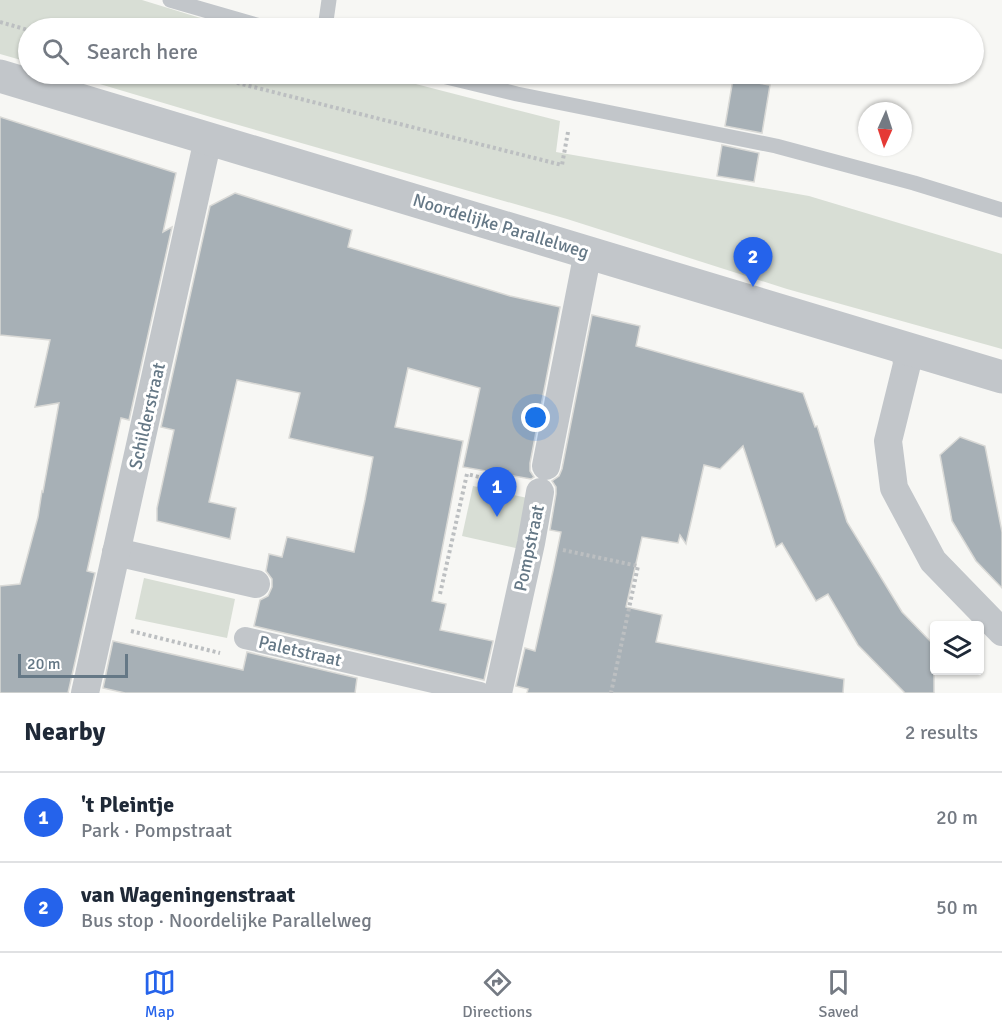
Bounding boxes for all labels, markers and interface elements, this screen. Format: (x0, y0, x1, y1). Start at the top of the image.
search box (18, 18, 984, 84)
icon: search (39, 35, 72, 68)
text: Search here (87, 38, 198, 65)
north arrow (858, 102, 912, 156)
street label: Noordelijke Parallelweg (410, 189, 592, 263)
pin: 2 (734, 238, 772, 287)
street label: Schilderstraat (124, 361, 170, 471)
your location (521, 403, 550, 432)
pin: 1 (478, 468, 516, 517)
street label: Pompstraat (509, 503, 549, 593)
map controls (930, 621, 984, 675)
button: layers (930, 621, 984, 675)
street label: Paletstraat (256, 631, 344, 671)
scale bar (18, 651, 128, 678)
text: 20 m (27, 654, 61, 674)
text: Nearby (24, 716, 105, 748)
text: 2 results (905, 720, 978, 745)
text: 't Pleintje (81, 791, 174, 818)
text: 1 (38, 805, 49, 830)
text: 20 m (936, 805, 978, 830)
text: Park · Pompstraat (81, 818, 232, 843)
text: van Wageningenstraat (81, 881, 295, 908)
text: 2 (38, 895, 49, 920)
text: 50 m (936, 895, 978, 920)
text: Bus stop · Noordelijke Parallelweg (81, 908, 372, 933)
tab: Map (143, 966, 176, 1022)
tab: Directions (462, 966, 532, 1022)
tab: Saved (819, 966, 859, 1022)

